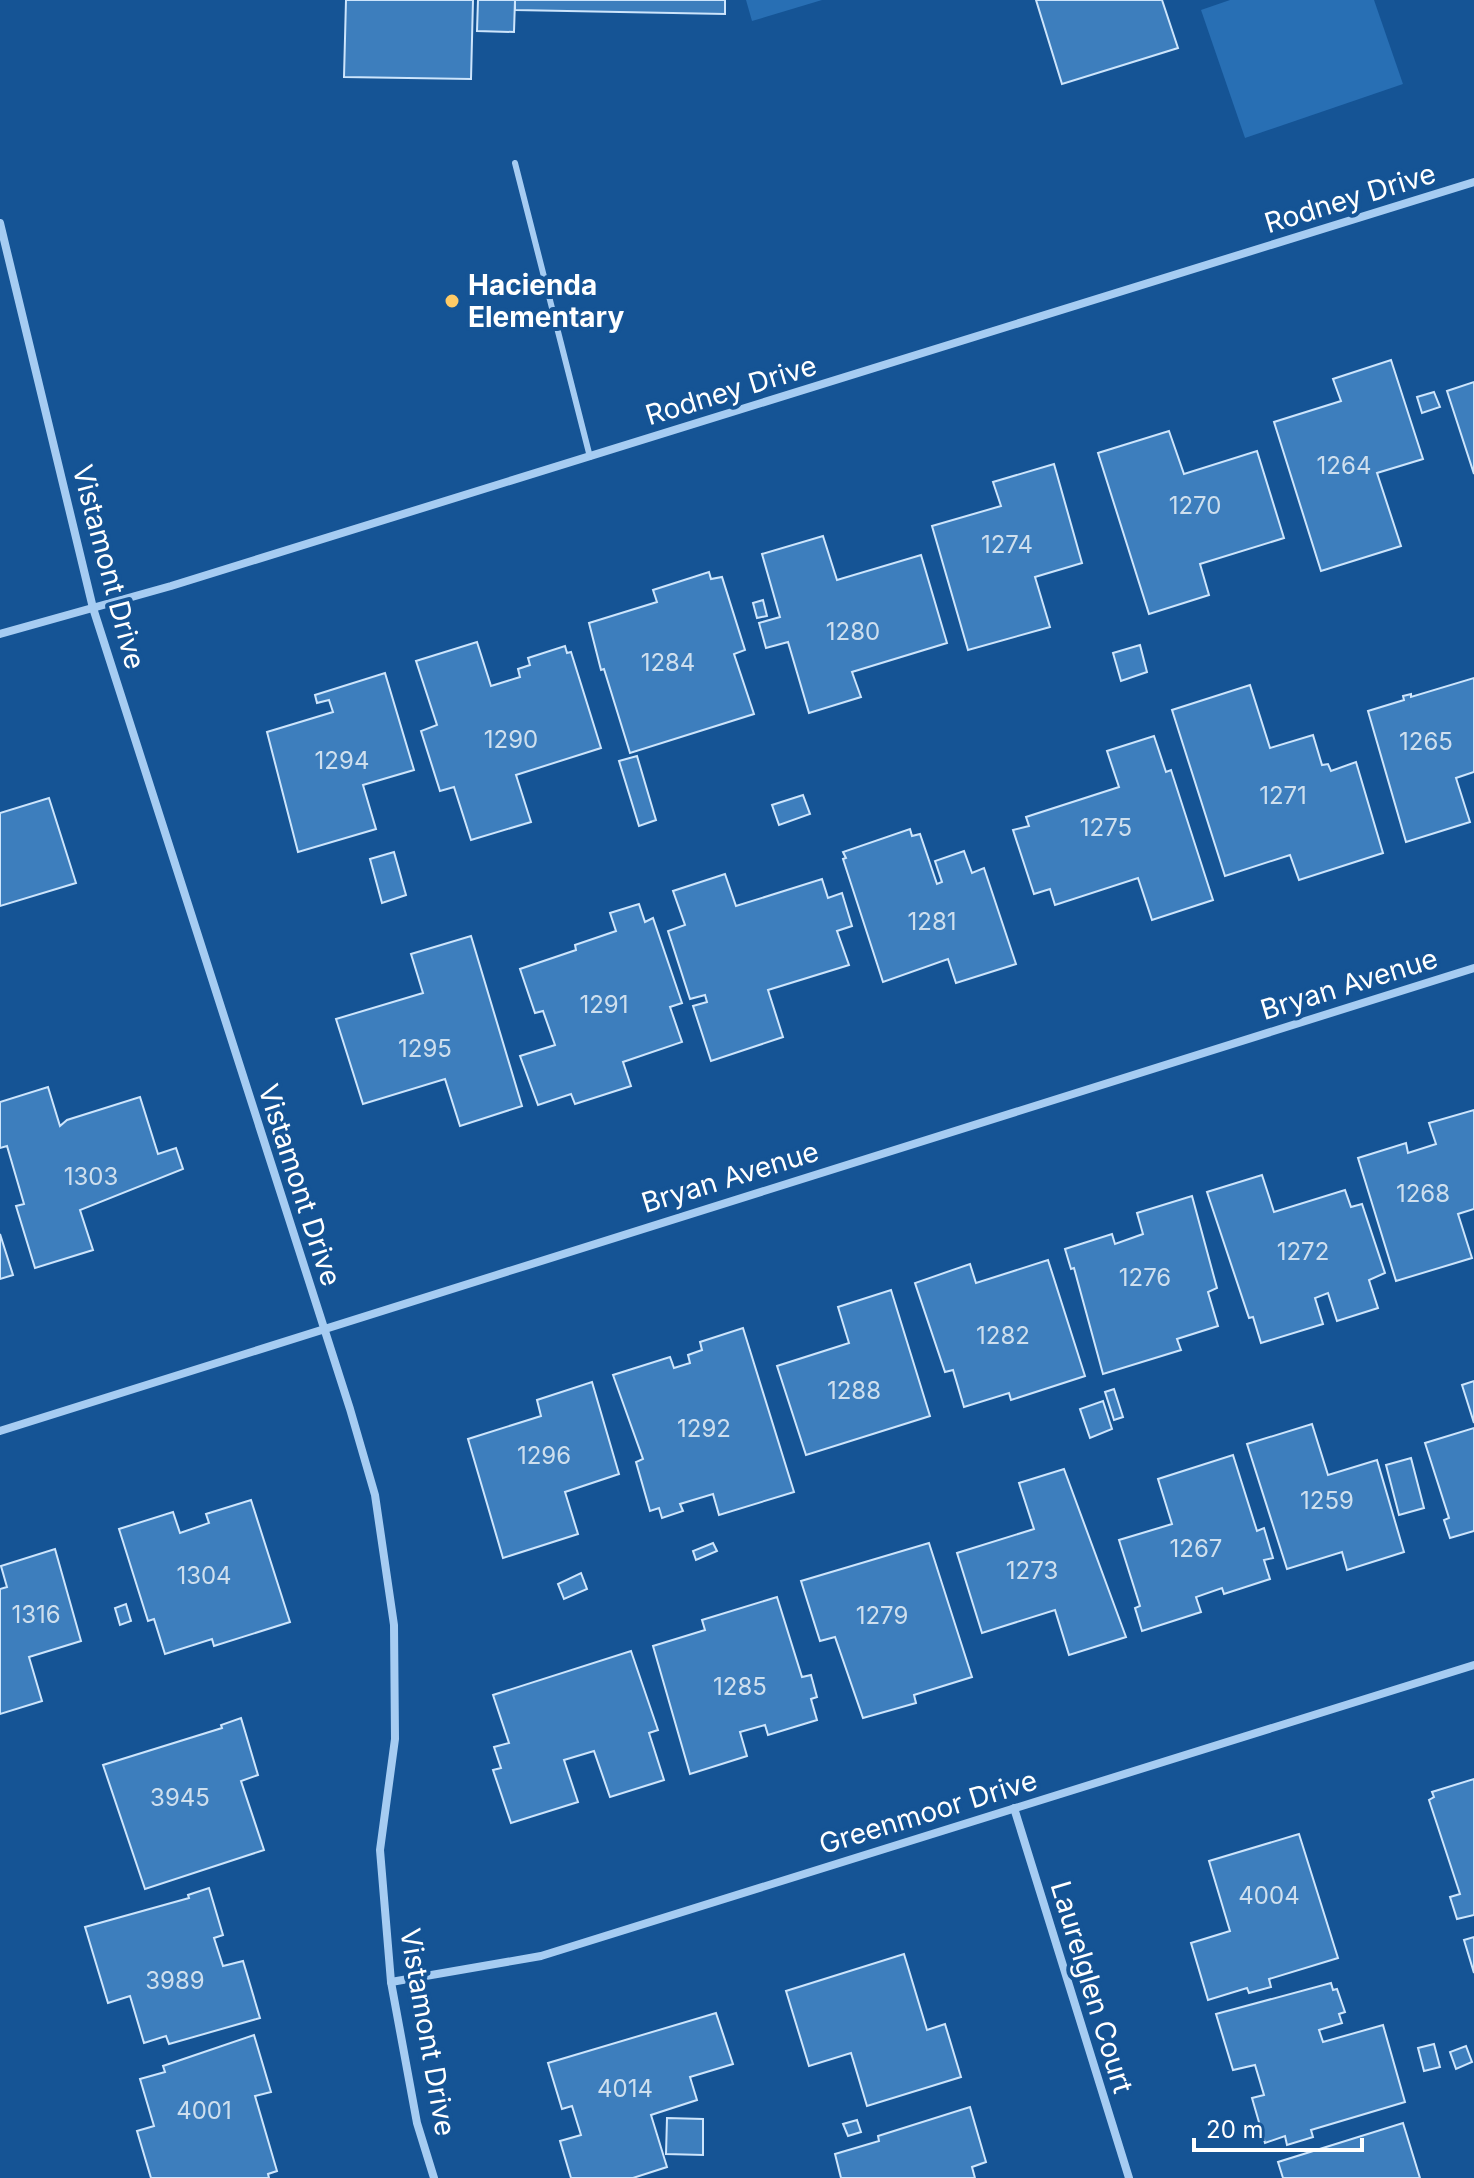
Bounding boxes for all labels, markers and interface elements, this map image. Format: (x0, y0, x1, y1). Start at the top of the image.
street label: Rodney Drive (1260, 156, 1440, 240)
place label: Hacienda Elementary (468, 268, 624, 334)
marker: Hacienda Elementary (443, 292, 461, 310)
street label: Rodney Drive (641, 348, 821, 432)
house number: 1264 (1317, 451, 1371, 480)
street label: Vistamont Drive (65, 461, 153, 673)
house number: 1270 (1169, 491, 1221, 520)
house number: 1274 (981, 530, 1033, 559)
house number: 1280 (826, 617, 880, 646)
house number: 1284 (641, 648, 695, 677)
house number: 1290 (484, 725, 538, 754)
house number: 1265 (1399, 727, 1453, 756)
house number: 1294 (315, 746, 369, 775)
house number: 1271 (1259, 781, 1307, 810)
house number: 1275 (1080, 813, 1132, 842)
house number: 1281 (907, 907, 957, 936)
street label: Bryan Avenue (1256, 941, 1442, 1027)
house number: 1291 (579, 990, 629, 1019)
house number: 1295 (398, 1034, 452, 1063)
street label: Vistamont Drive (251, 1080, 349, 1290)
street label: Bryan Avenue (637, 1134, 823, 1220)
house number: 1303 (64, 1162, 118, 1191)
house number: 1268 (1396, 1179, 1450, 1208)
house number: 1272 (1277, 1237, 1329, 1266)
house number: 1276 (1119, 1263, 1171, 1292)
house number: 1282 (976, 1321, 1030, 1350)
house number: 1288 (827, 1376, 881, 1405)
house number: 1292 (677, 1414, 731, 1443)
house number: 1296 (517, 1441, 571, 1470)
house number: 1259 (1300, 1486, 1354, 1515)
house number: 1267 (1170, 1534, 1222, 1563)
house number: 1273 (1006, 1556, 1058, 1585)
house number: 1304 (176, 1561, 232, 1590)
house number: 1316 (11, 1600, 61, 1629)
house number: 1279 (856, 1601, 908, 1630)
house number: 1285 (713, 1672, 767, 1701)
street label: Greenmoor Drive (815, 1763, 1041, 1861)
house number: 3945 (150, 1783, 210, 1812)
street label: Laurelglen Court (1044, 1877, 1140, 2097)
house number: 4004 (1238, 1881, 1300, 1910)
street label: Vistamont Drive (393, 1926, 463, 2138)
house number: 3989 (145, 1966, 205, 1995)
house number: 4014 (597, 2074, 653, 2103)
house number: 4001 (176, 2096, 232, 2125)
scale bar (1194, 2102, 1362, 2152)
text: 20 m (1206, 2115, 1264, 2144)

